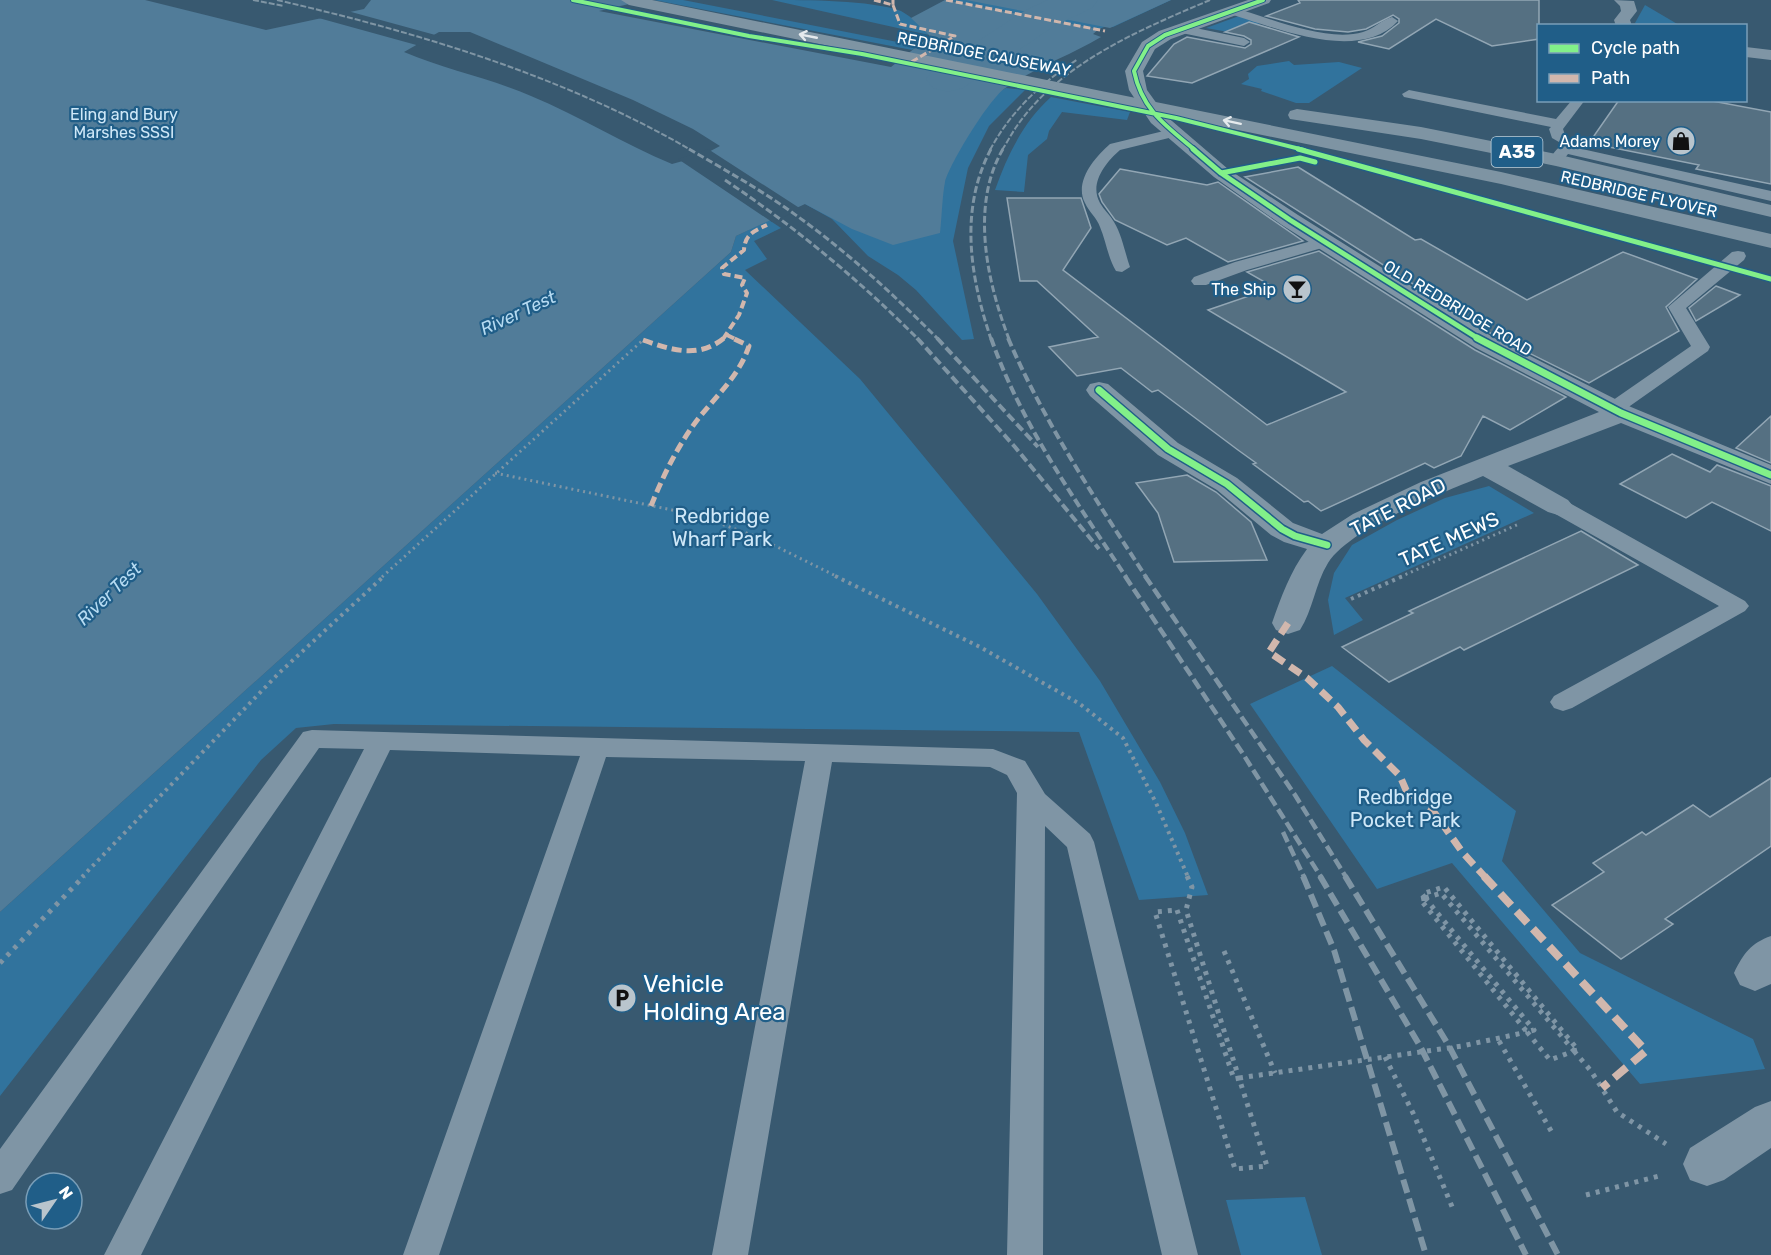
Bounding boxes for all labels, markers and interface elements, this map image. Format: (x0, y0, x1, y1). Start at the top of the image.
legend (1537, 24, 1747, 102)
street label: REDBRIDGE CAUSEWAY (896, 28, 1072, 80)
one-way arrow (799, 30, 818, 41)
text: Cycle path (1591, 37, 1680, 59)
text: Path (1591, 67, 1630, 89)
park label: Eling and Bury Marshes SSSI (70, 105, 178, 142)
one-way arrow (1223, 116, 1243, 127)
shop icon: Adams Morey (1665, 125, 1697, 157)
place label: Adams Morey (1559, 132, 1660, 151)
road number: A35 (1492, 137, 1543, 167)
street label: REDBRIDGE FLYOVER (1559, 167, 1719, 221)
street label: OLD REDBRIDGE ROAD (1380, 256, 1536, 360)
bar icon: The Ship (1281, 273, 1313, 305)
place label: The Ship (1211, 280, 1276, 299)
water label: River Test (477, 285, 560, 340)
street label: TATE ROAD (1346, 473, 1450, 541)
park label: Redbridge Wharf Park (672, 504, 773, 551)
street label: TATE MEWS (1395, 506, 1503, 572)
water label: River Test (72, 557, 147, 630)
park label: Redbridge Pocket Park (1350, 785, 1461, 832)
place label: Vehicle Holding Area (643, 970, 786, 1026)
parking icon: Vehicle Holding Area (606, 982, 638, 1014)
north arrow (24, 1171, 84, 1231)
text: N (55, 1183, 77, 1203)

